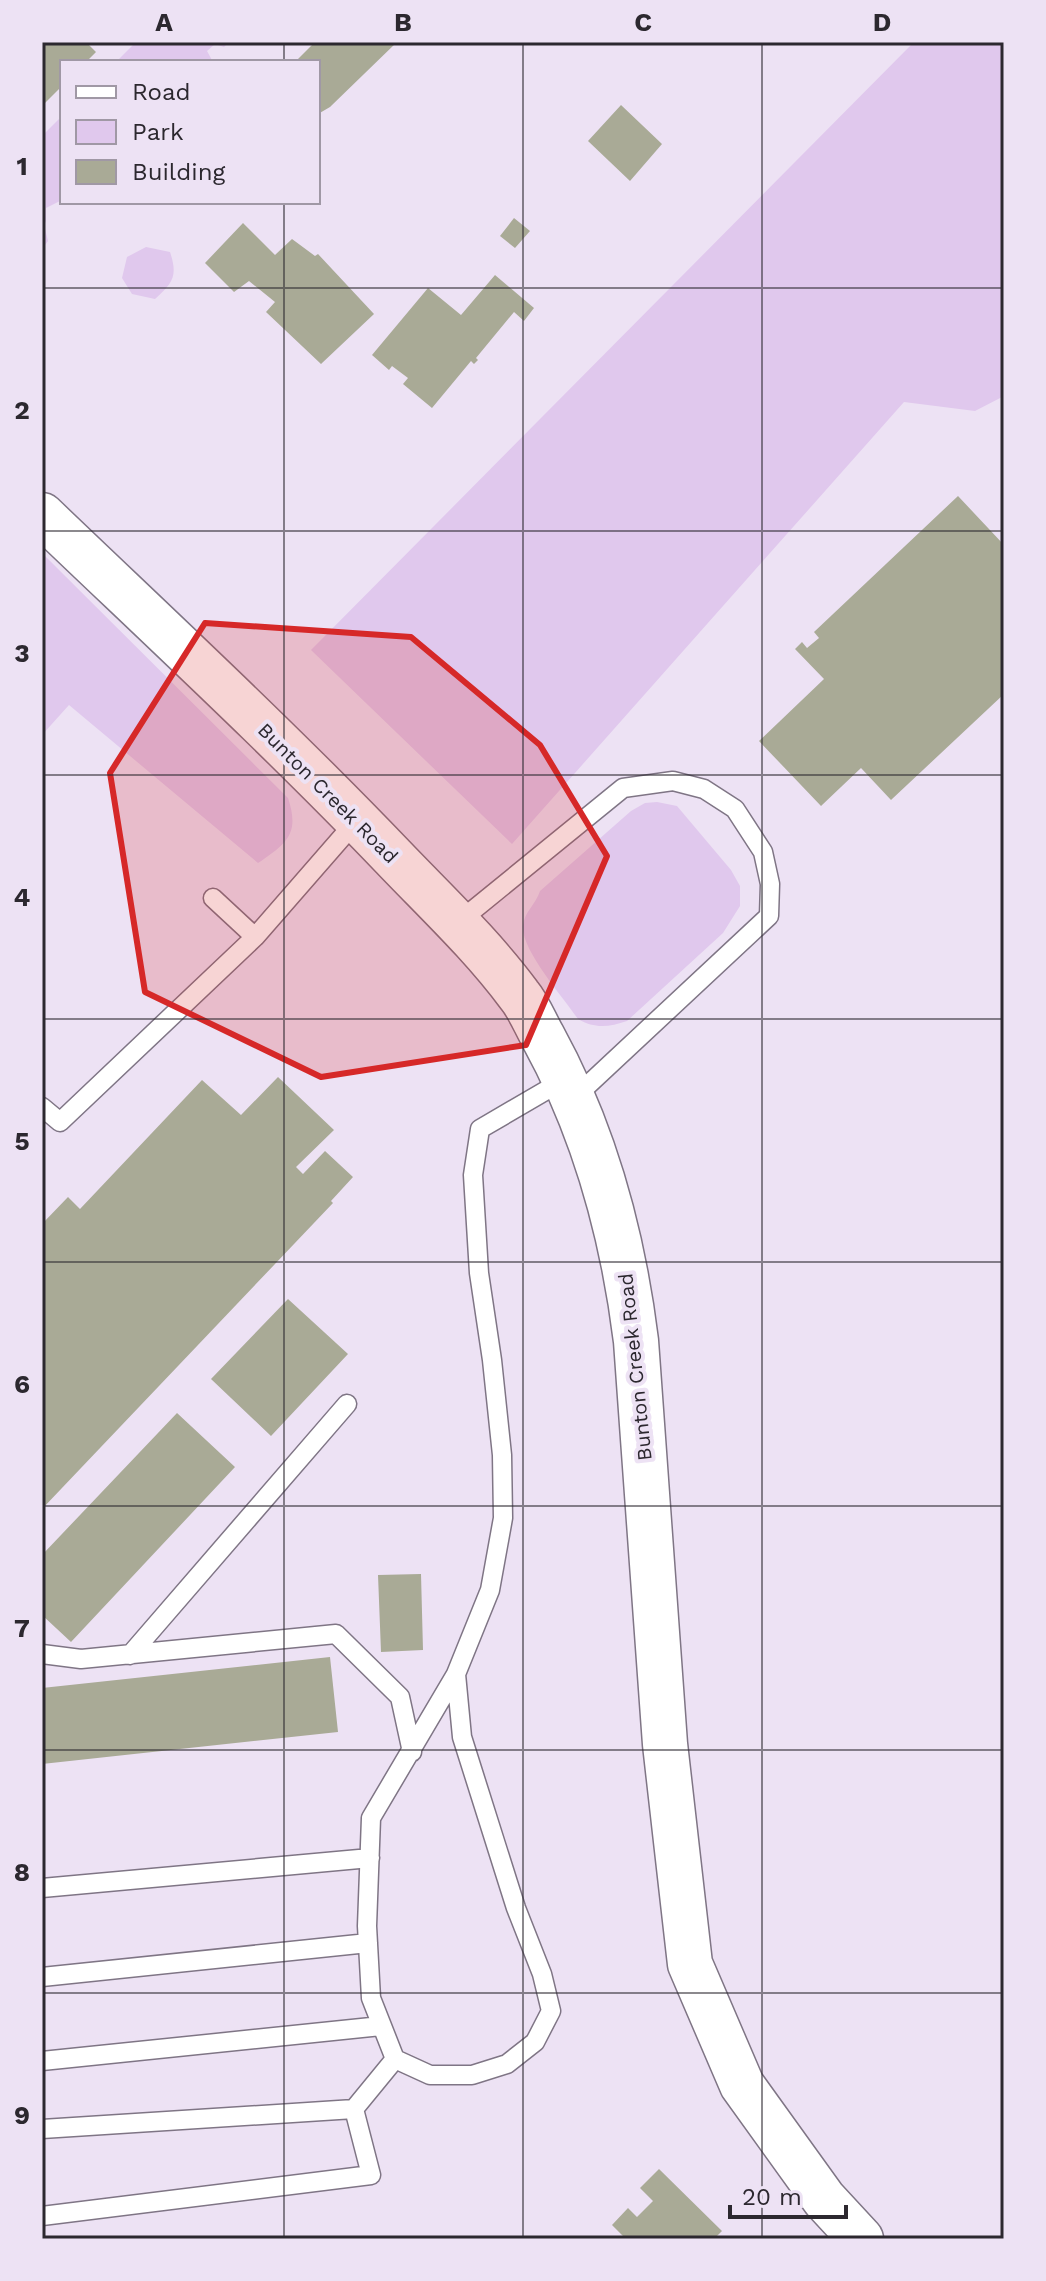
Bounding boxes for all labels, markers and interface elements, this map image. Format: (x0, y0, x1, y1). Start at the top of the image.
text: A (155, 7, 173, 37)
text: B (394, 7, 412, 37)
text: C (634, 7, 652, 37)
text: D (873, 7, 891, 37)
legend (60, 60, 320, 204)
text: Road (132, 78, 191, 106)
text: Park (132, 118, 184, 146)
text: 1 (16, 151, 28, 181)
text: Building (132, 158, 225, 186)
text: 2 (14, 395, 30, 425)
text: 3 (14, 638, 30, 668)
street label: Bunton Creek Road (253, 718, 403, 868)
text: 4 (14, 882, 31, 912)
text: 5 (14, 1126, 30, 1156)
street label: Bunton Creek Road (613, 1272, 657, 1462)
text: 6 (14, 1369, 30, 1399)
text: 7 (14, 1613, 30, 1643)
text: 8 (14, 1857, 30, 1887)
text: 9 (14, 2100, 30, 2130)
scale bar (730, 2169, 846, 2219)
text: 20 m (742, 2183, 802, 2211)

